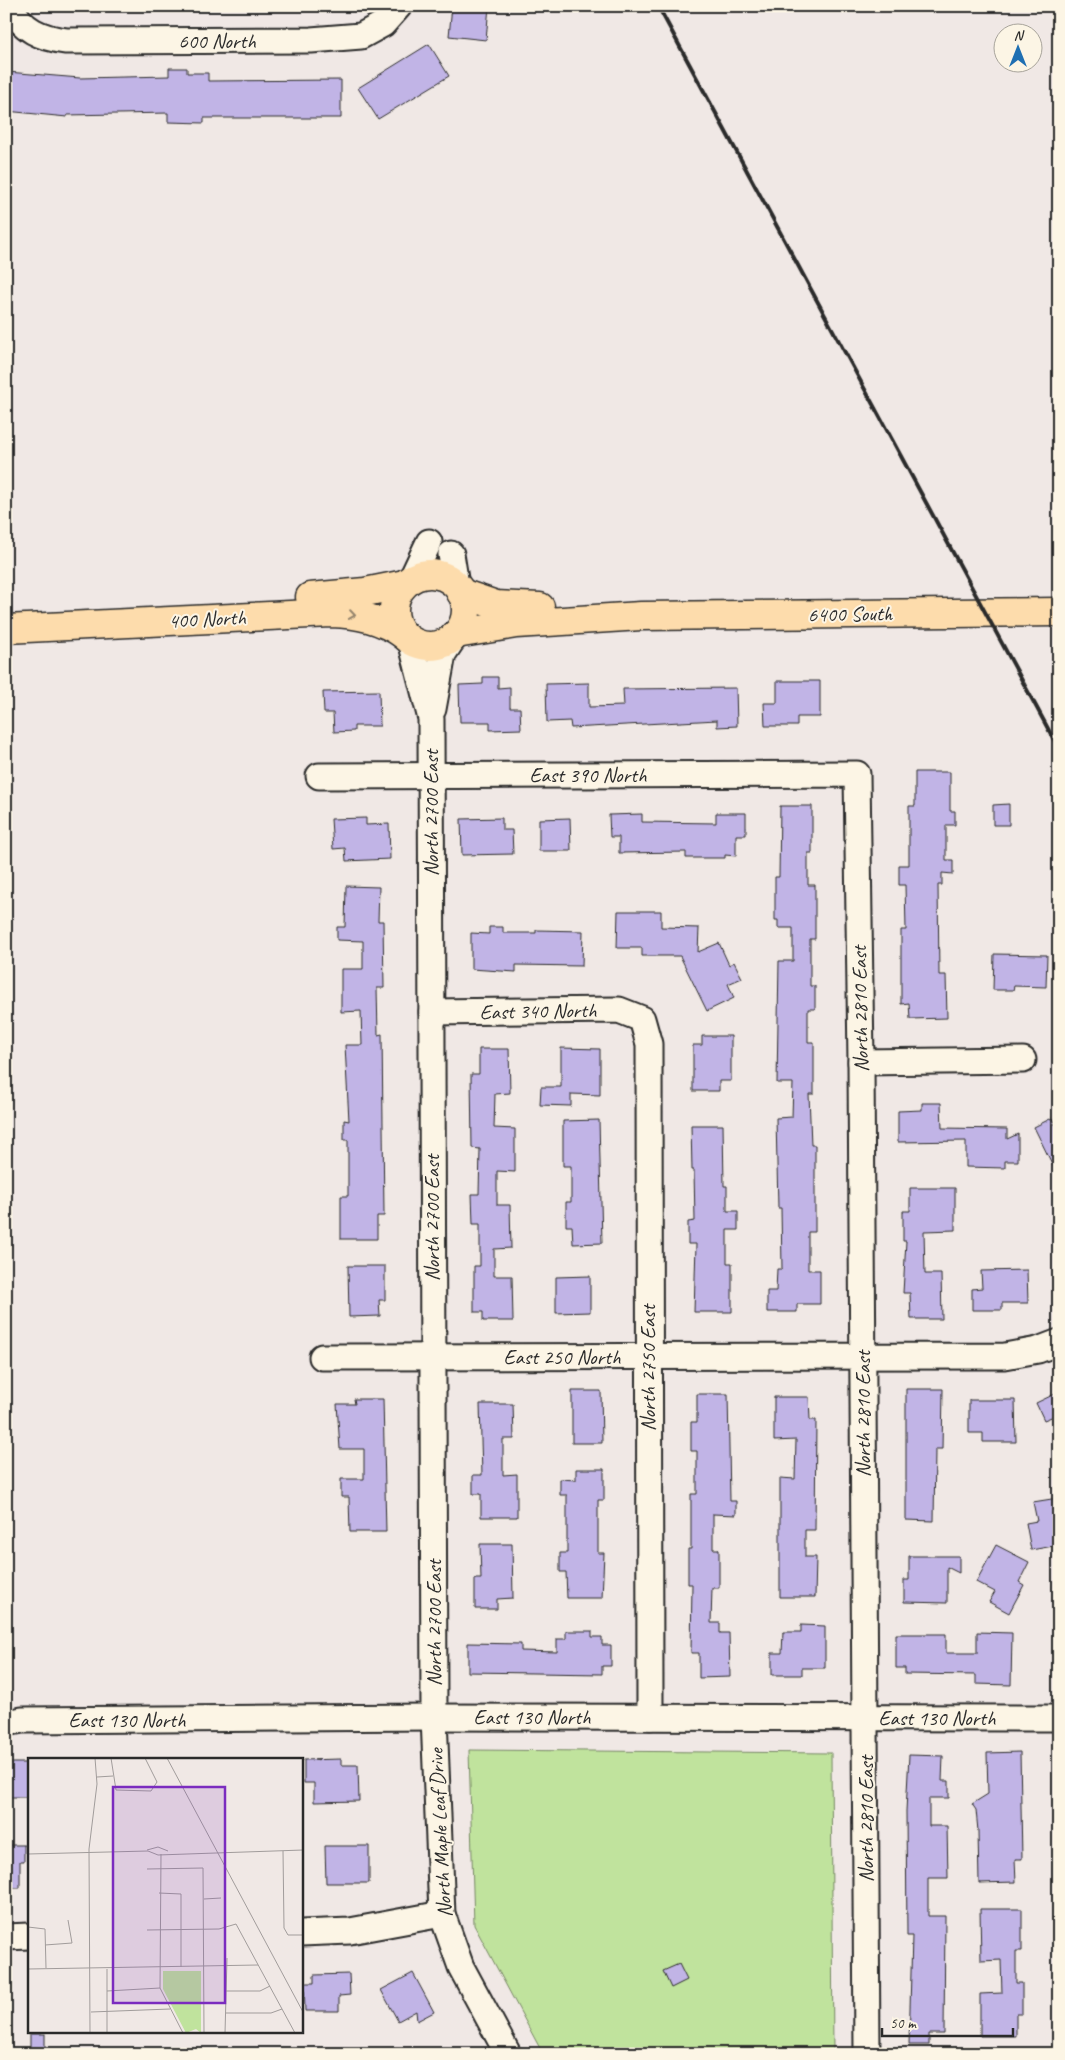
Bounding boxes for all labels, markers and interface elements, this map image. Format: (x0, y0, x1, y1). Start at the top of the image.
north arrow (992, 22, 1042, 72)
text: N (1014, 27, 1025, 44)
street label: 600 North (178, 28, 256, 54)
street label: 6400 South (808, 600, 894, 628)
street label: 400 North (168, 604, 247, 634)
one-way arrow (348, 609, 356, 619)
street label: North 2700 East (418, 748, 444, 876)
street label: East 390 North (530, 762, 647, 788)
street label: North 2810 East (846, 944, 874, 1072)
street label: East 340 North (479, 997, 597, 1025)
street label: North 2700 East (419, 1153, 445, 1281)
street label: North 2750 East (635, 1303, 661, 1431)
street label: East 250 North (504, 1344, 621, 1370)
street label: North 2810 East (850, 1349, 876, 1477)
street label: North 2700 East (421, 1558, 447, 1686)
street label: East 130 North (474, 1704, 591, 1730)
street label: East 130 North (879, 1705, 996, 1731)
street label: East 130 North (69, 1707, 186, 1733)
street label: North Maple Leaf Drive (422, 1746, 457, 1918)
street label: North 2810 East (853, 1754, 879, 1882)
inset map (28, 1758, 302, 2032)
scale bar (882, 2005, 1014, 2037)
text: 50 m (890, 2014, 917, 2033)

